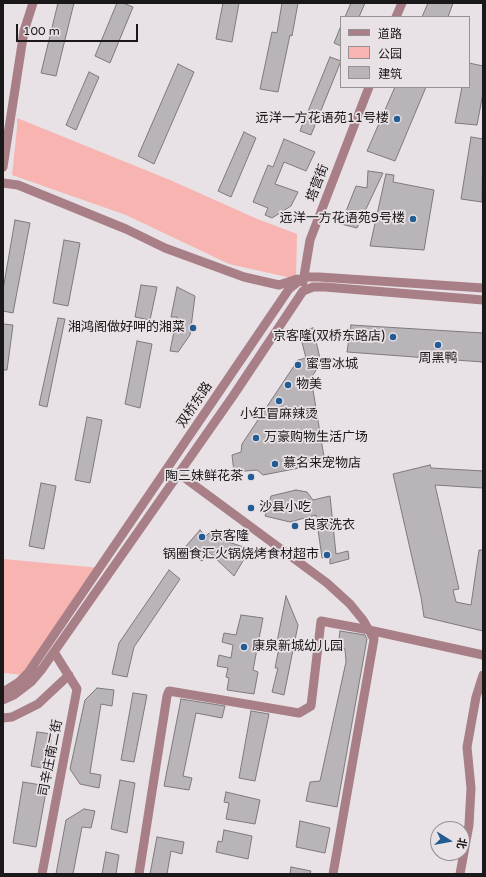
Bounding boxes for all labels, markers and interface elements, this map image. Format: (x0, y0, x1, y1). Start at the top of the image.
scale bar (18, 16, 140, 42)
legend (340, 16, 470, 88)
text: 100 m (23, 24, 60, 38)
text: 道路 (378, 27, 402, 41)
text: 公园 (378, 47, 402, 61)
text: 建筑 (378, 67, 402, 81)
place label: 远洋一方花语苑11号楼 (256, 111, 389, 127)
marker: 远洋一方花语苑11号楼 (392, 114, 402, 124)
street label: 塔营街 (304, 162, 332, 204)
place label: 远洋一方花语苑9号楼 (280, 211, 405, 227)
marker: 远洋一方花语苑9号楼 (408, 214, 418, 224)
place label: 湘鸿阁做好呷的湘菜 (68, 320, 185, 336)
marker: 湘鸿阁做好呷的湘菜 (188, 323, 198, 333)
place label: 京客隆(双桥东路店) (273, 329, 385, 345)
marker: 京客隆(双桥东路店) (388, 332, 398, 342)
marker: 周黑鸭 (433, 340, 443, 350)
place label: 周黑鸭 (419, 351, 457, 367)
place label: 蜜雪冰城 (306, 357, 358, 373)
marker: 蜜雪冰城 (293, 360, 303, 370)
place label: 物美 (296, 377, 322, 393)
street label: 双桥东路 (174, 379, 216, 431)
marker: 物美 (283, 380, 293, 390)
marker: 小红冒麻辣烫 (274, 396, 284, 406)
place label: 小红冒麻辣烫 (240, 407, 318, 423)
place label: 万豪购物生活广场 (264, 430, 368, 446)
marker: 万豪购物生活广场 (251, 433, 261, 443)
place label: 慕名来宠物店 (283, 456, 361, 472)
marker: 慕名来宠物店 (270, 459, 280, 469)
place label: 陶三妹鲜花茶 (165, 469, 243, 485)
marker: 陶三妹鲜花茶 (246, 472, 256, 482)
place label: 沙县小吃 (259, 500, 311, 516)
marker: 沙县小吃 (246, 503, 256, 513)
place label: 良家洗衣 (303, 518, 355, 534)
marker: 良家洗衣 (290, 521, 300, 531)
place label: 京客隆 (210, 529, 249, 545)
marker: 京客隆 (197, 532, 207, 542)
place label: 锅圈食汇火锅烧烤食材超市 (163, 547, 319, 563)
marker: 锅圈食汇火锅烧烤食材超市 (322, 550, 332, 560)
place label: 康泉新城幼儿园 (252, 639, 343, 655)
marker: 康泉新城幼儿园 (239, 642, 249, 652)
street label: 司辛庄南二街 (36, 718, 66, 798)
north arrow (430, 821, 470, 861)
text: 北 (454, 837, 469, 850)

